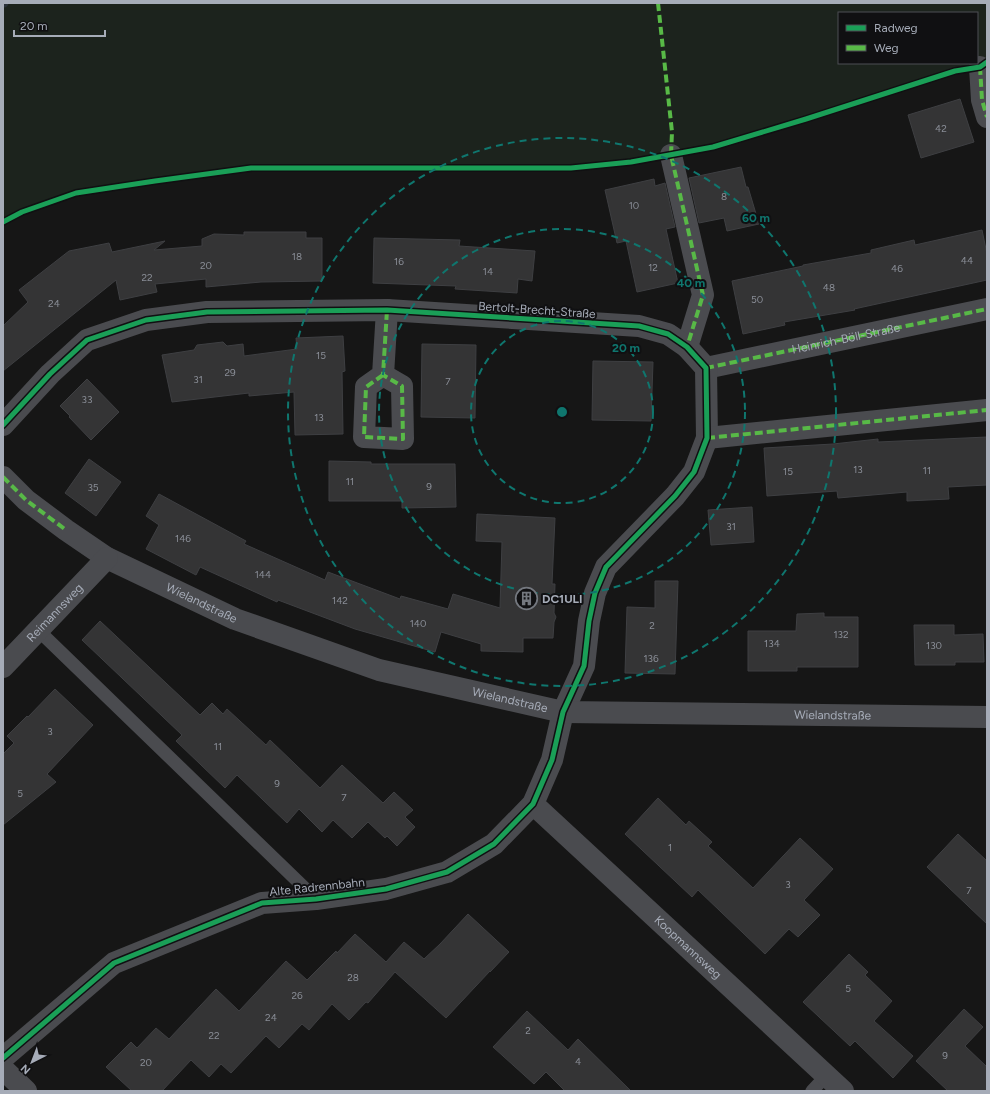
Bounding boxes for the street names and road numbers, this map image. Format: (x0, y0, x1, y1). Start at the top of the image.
street label: Bertolt-Brecht-Straße (478, 299, 597, 321)
street label: Heinrich-Böll-Straße (791, 320, 902, 357)
street label: Wielandstraße (164, 580, 240, 626)
street label: Reimannsweg (24, 581, 86, 645)
street label: Wielandstraße (471, 684, 549, 715)
street label: Wielandstraße (794, 708, 872, 723)
street label: Alte Radrennbahn (269, 875, 366, 899)
street label: Koopmannsweg (651, 913, 724, 982)

